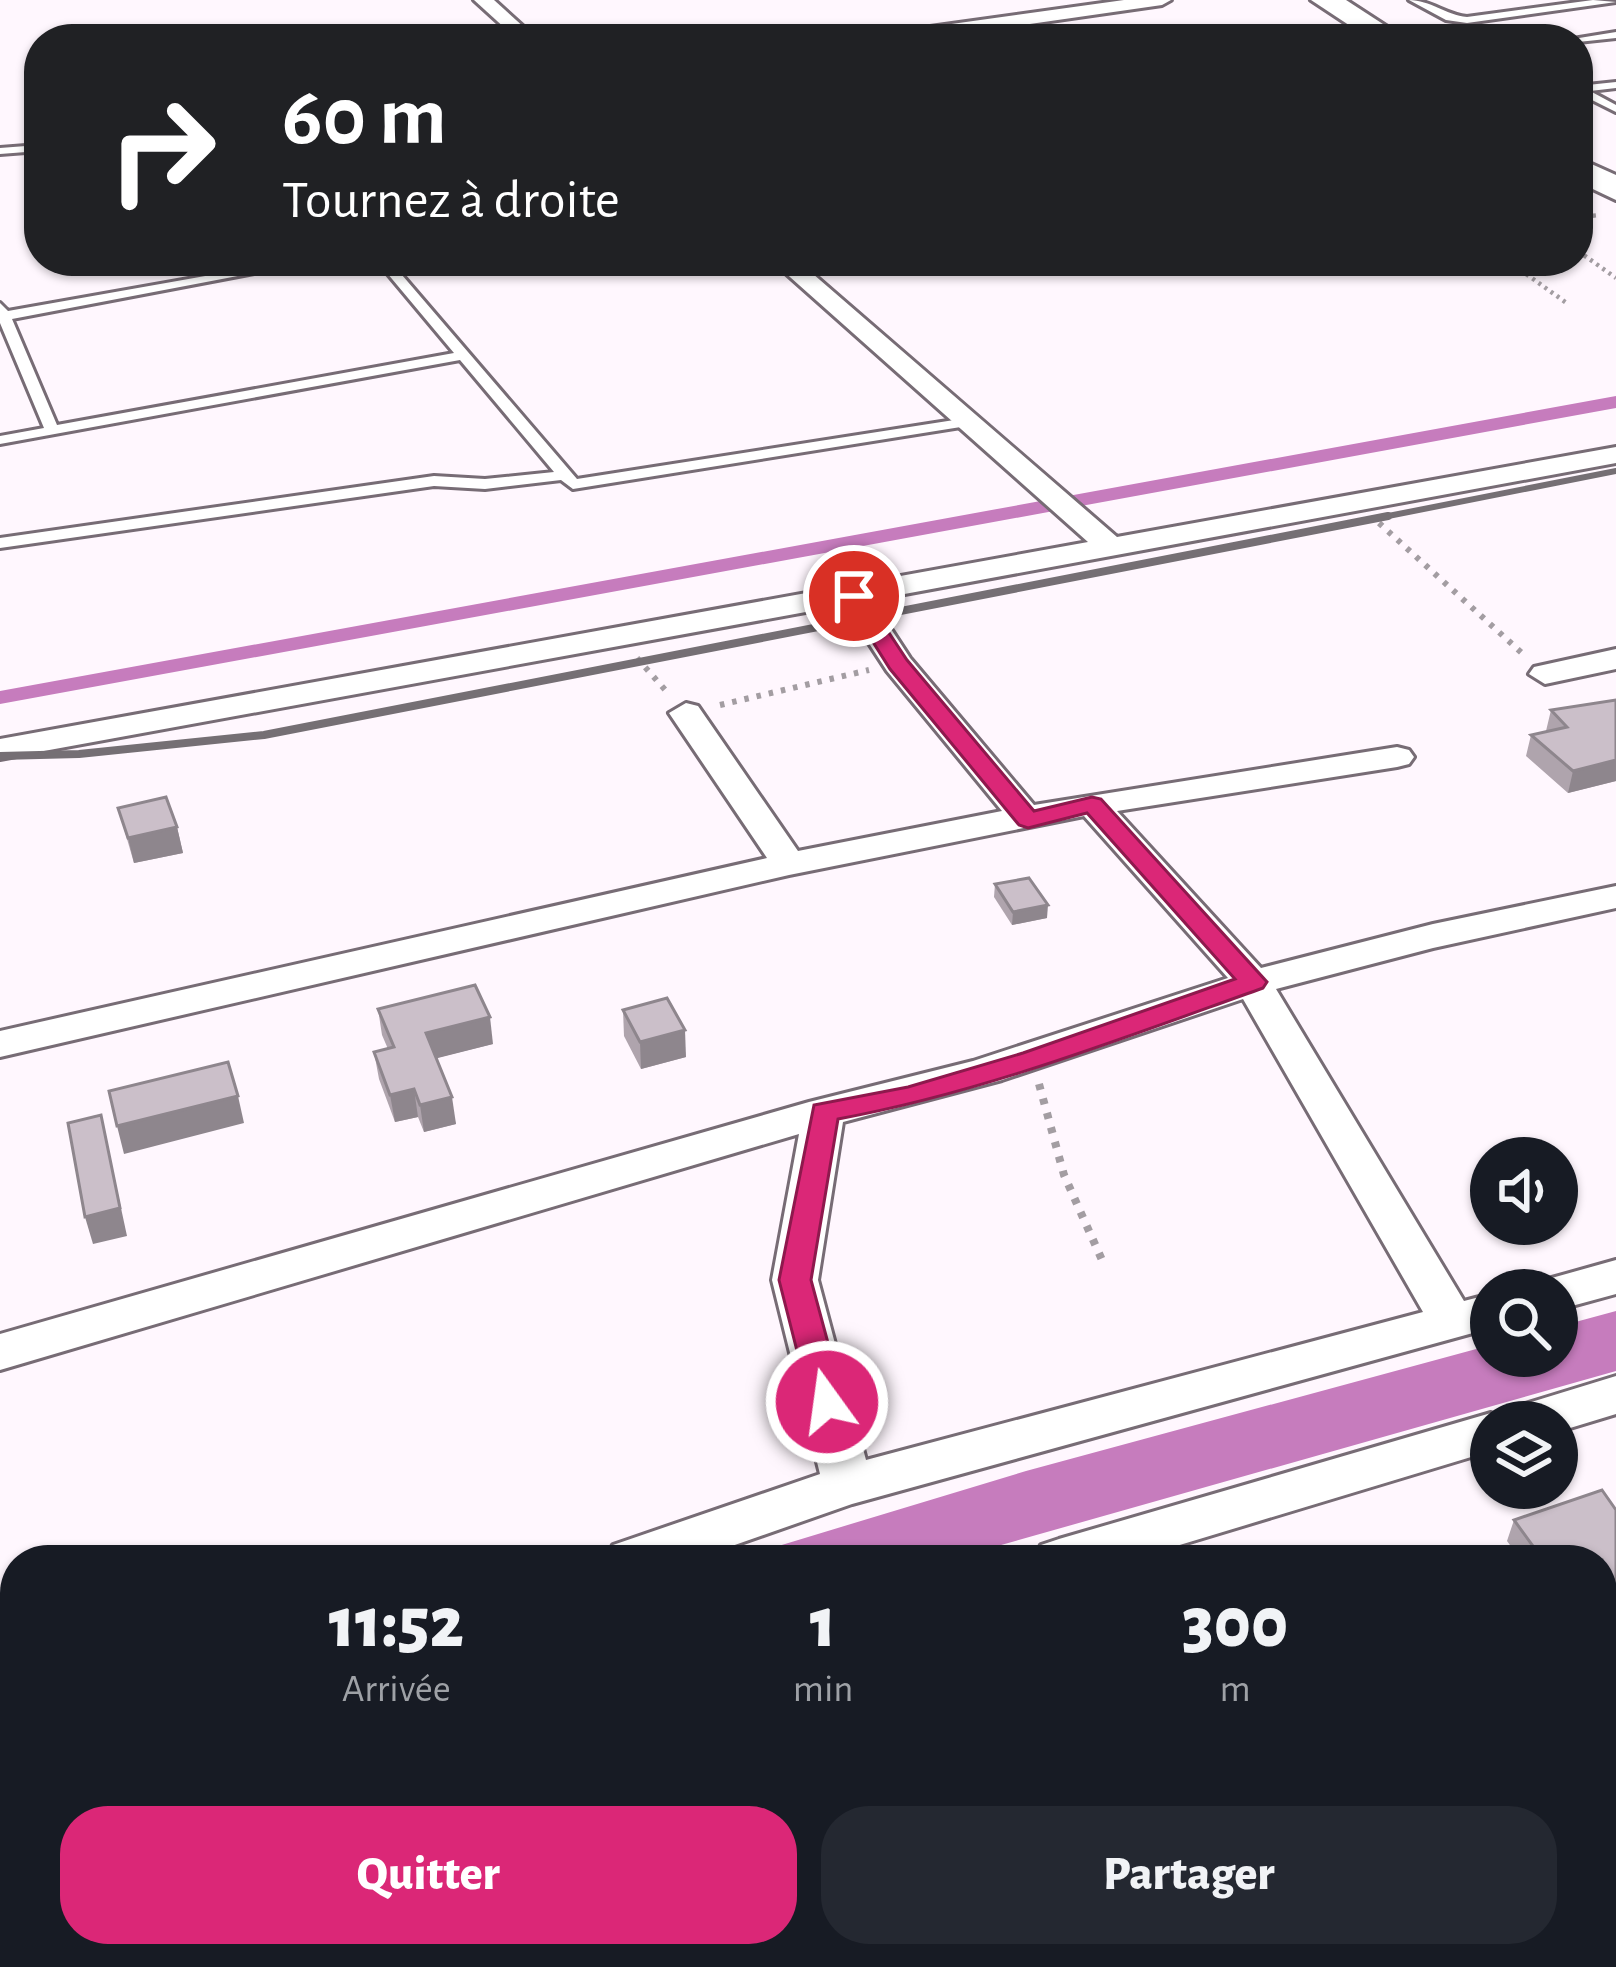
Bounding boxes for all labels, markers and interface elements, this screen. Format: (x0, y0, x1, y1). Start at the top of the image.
icon: right (84, 72, 240, 228)
text: 60 m (282, 76, 447, 160)
text: Tournez à droite (282, 174, 620, 228)
pin (803, 545, 905, 647)
icon: arrive (821, 563, 887, 629)
map controls (1470, 1137, 1578, 1509)
button: sound (1470, 1137, 1578, 1245)
button: search (1470, 1269, 1578, 1377)
position arrow (764, 1339, 890, 1465)
button: layers (1470, 1401, 1578, 1509)
text: 11:52 (329, 1588, 464, 1660)
text: 1 (810, 1588, 836, 1660)
text: 300 (1182, 1588, 1288, 1660)
text: Arrivée (342, 1670, 451, 1709)
text: min (793, 1670, 853, 1709)
text: m (1220, 1670, 1251, 1709)
button: Quitter (60, 1806, 797, 1944)
button: Partager (821, 1806, 1557, 1944)

